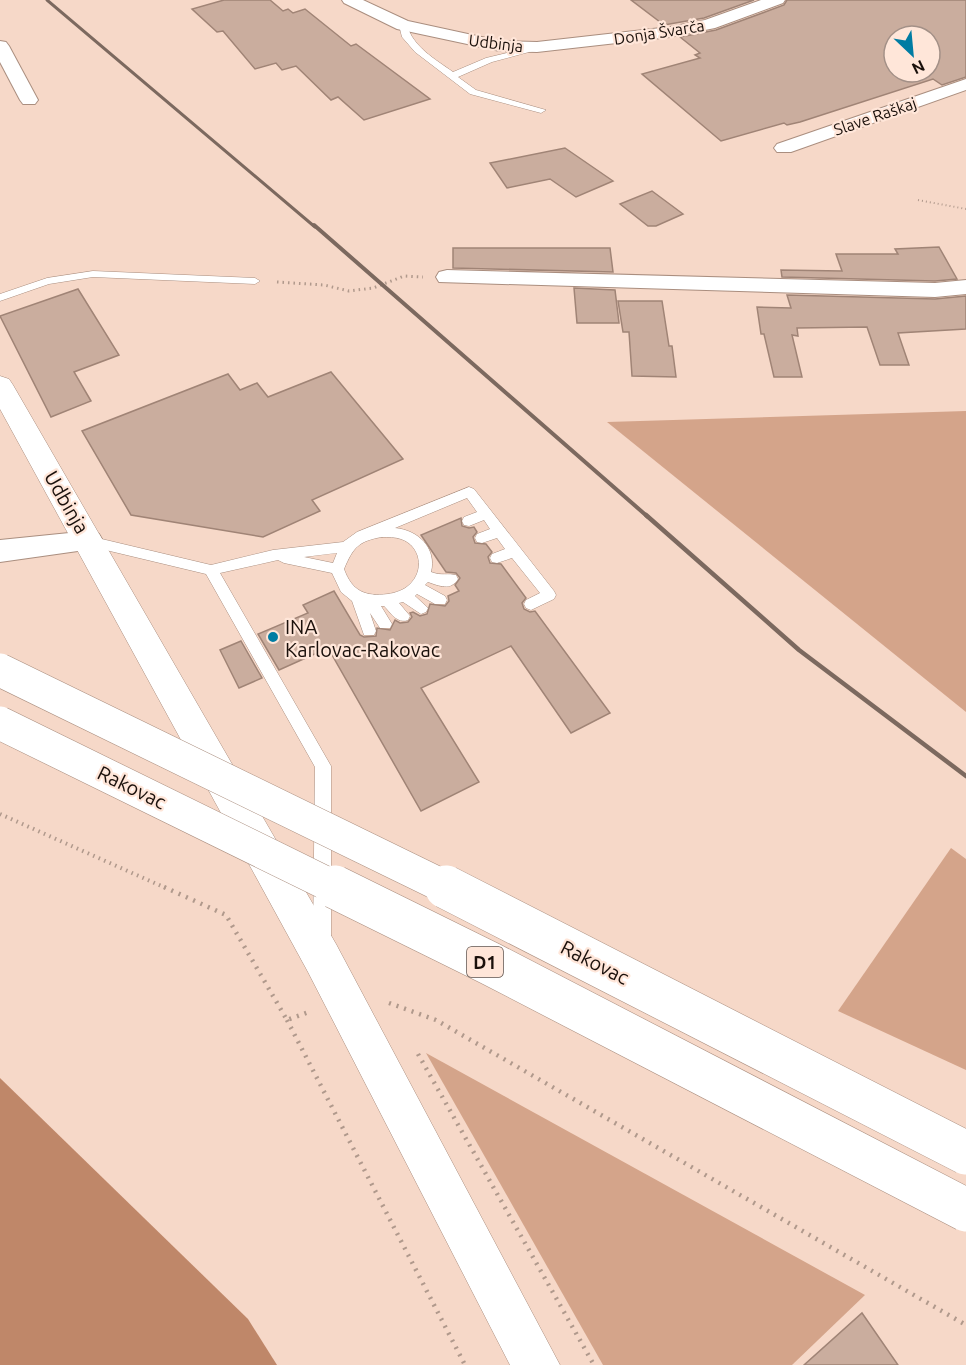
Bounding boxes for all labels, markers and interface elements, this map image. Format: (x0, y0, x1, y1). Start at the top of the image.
street label: Donja Švarča (612, 15, 706, 48)
north arrow (882, 24, 942, 84)
street label: Udbinja (468, 31, 524, 55)
text: N (909, 57, 928, 78)
street label: Slave Raškaj (831, 93, 919, 139)
street label: Udbinja (40, 467, 94, 537)
place label: INA Karlovac-Rakovac (285, 615, 440, 661)
marker: INA Karlovac-Rakovac (266, 630, 280, 644)
street label: Rakovac (94, 761, 170, 813)
street label: Rakovac (557, 935, 633, 989)
road number: D1 (467, 947, 503, 977)

